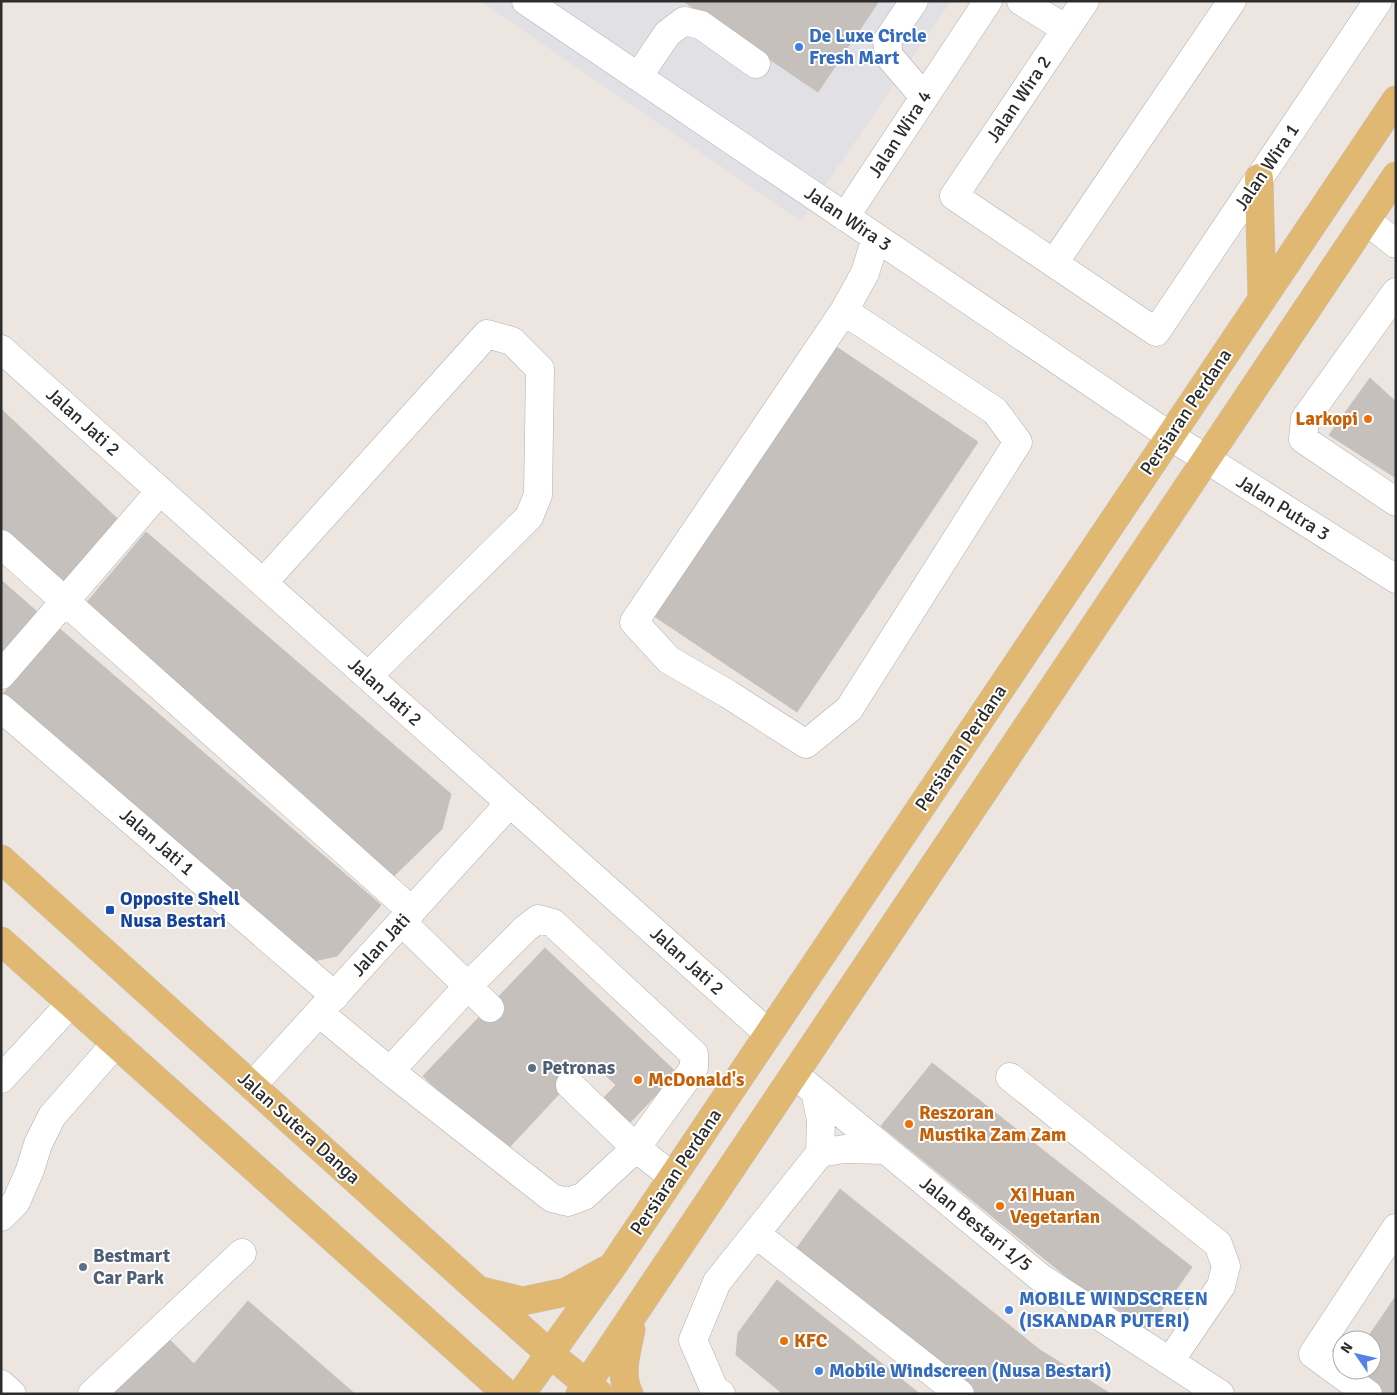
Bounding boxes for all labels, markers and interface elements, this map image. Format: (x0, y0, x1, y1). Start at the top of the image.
place label: De Luxe Circle Fresh Mart (809, 24, 927, 70)
marker: De Luxe Circle Fresh Mart (793, 41, 805, 53)
street label: Jalan Wira 2 (981, 51, 1057, 147)
street label: Jalan Wira 4 (863, 86, 937, 182)
street label: Jalan Wira 1 (1229, 119, 1305, 215)
street label: Jalan Wira 3 (800, 181, 896, 257)
street label: Persiaran Perdana (1135, 344, 1237, 480)
street label: Jalan Jati 2 (41, 383, 125, 461)
place label: Larkopi (1295, 407, 1358, 431)
marker: Larkopi (1362, 413, 1374, 425)
street label: Jalan Putra 3 (1232, 470, 1334, 546)
street label: Jalan Jati 2 (343, 653, 427, 731)
street label: Persiaran Perdana (910, 680, 1012, 816)
street label: Jalan Jati 1 (115, 803, 199, 881)
place label: Opposite Shell Nusa Bestari (120, 887, 240, 933)
marker: Opposite Shell Nusa Bestari (104, 904, 116, 916)
street label: Jalan Jati (346, 908, 416, 982)
street label: Jalan Jati 2 (645, 922, 729, 1000)
place label: Petronas (542, 1056, 615, 1080)
marker: Petronas (526, 1062, 538, 1074)
street label: Jalan Sutera Danga (233, 1067, 365, 1189)
place label: McDonald's (648, 1068, 744, 1092)
marker: McDonald's (632, 1074, 644, 1086)
place label: Reszoran Mustika Zam Zam (919, 1101, 1066, 1147)
street label: Persiaran Perdana (625, 1104, 727, 1240)
marker: Reszoran Mustika Zam Zam (903, 1118, 915, 1130)
street label: Jalan Bestari 1/5 (915, 1171, 1037, 1277)
place label: Xi Huan Vegetarian (1010, 1183, 1100, 1229)
marker: Xi Huan Vegetarian (994, 1200, 1006, 1212)
place label: Bestmart Car Park (93, 1244, 170, 1290)
marker: Bestmart Car Park (77, 1261, 89, 1273)
place label: MOBILE WINDSCREEN (ISKANDAR PUTERI) (1019, 1287, 1208, 1333)
marker: MOBILE WINDSCREEN (ISKANDAR PUTERI) (1003, 1304, 1015, 1316)
place label: KFC (794, 1329, 828, 1353)
north arrow (1332, 1330, 1382, 1380)
marker: KFC (778, 1335, 790, 1347)
text: N (1337, 1339, 1356, 1357)
place label: Mobile Windscreen (Nusa Bestari) (829, 1359, 1112, 1383)
marker: Mobile Windscreen (Nusa Bestari) (813, 1365, 825, 1377)

